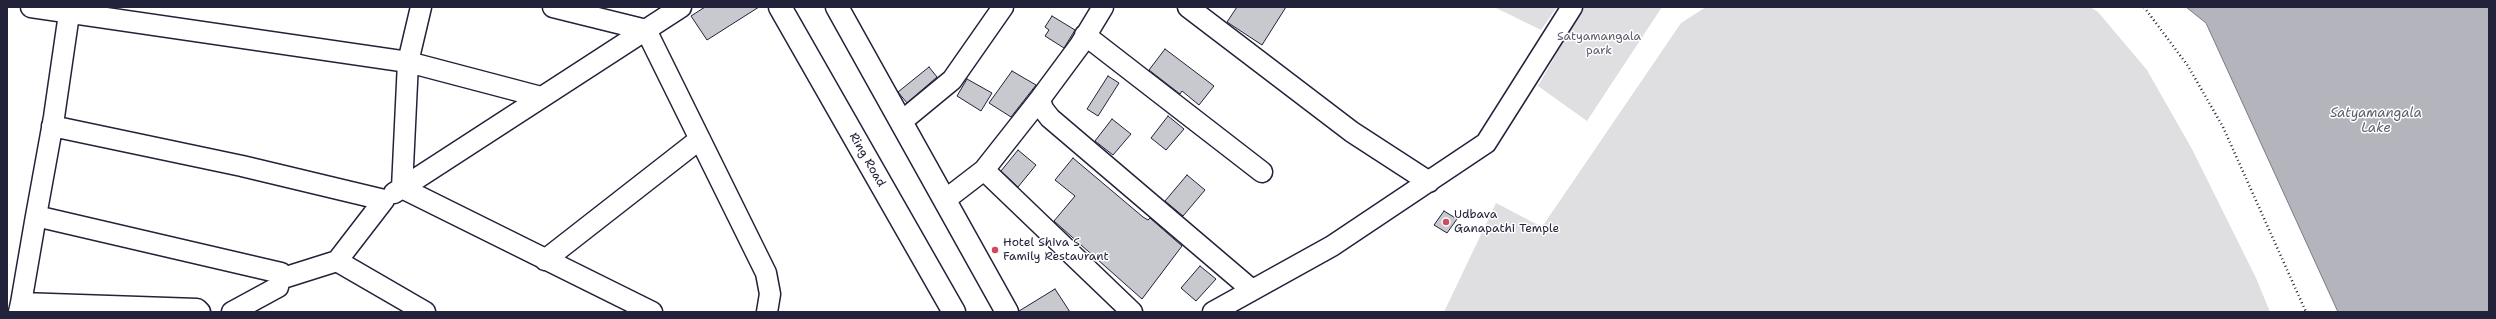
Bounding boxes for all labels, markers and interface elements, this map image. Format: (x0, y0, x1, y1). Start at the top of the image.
park label: Satyamangala park (1557, 30, 1641, 58)
water label: Satyamangala Lake (2330, 106, 2422, 137)
street label: Ring Road (846, 130, 888, 190)
place label: Udbava Ganapathi Temple (1454, 208, 1559, 236)
marker: Udbava Ganapathi Temple (1441, 217, 1451, 227)
place label: Hotel Shiva S Family Restaurant (1003, 236, 1109, 264)
marker: Hotel Shiva S Family Restaurant (990, 245, 1000, 255)

